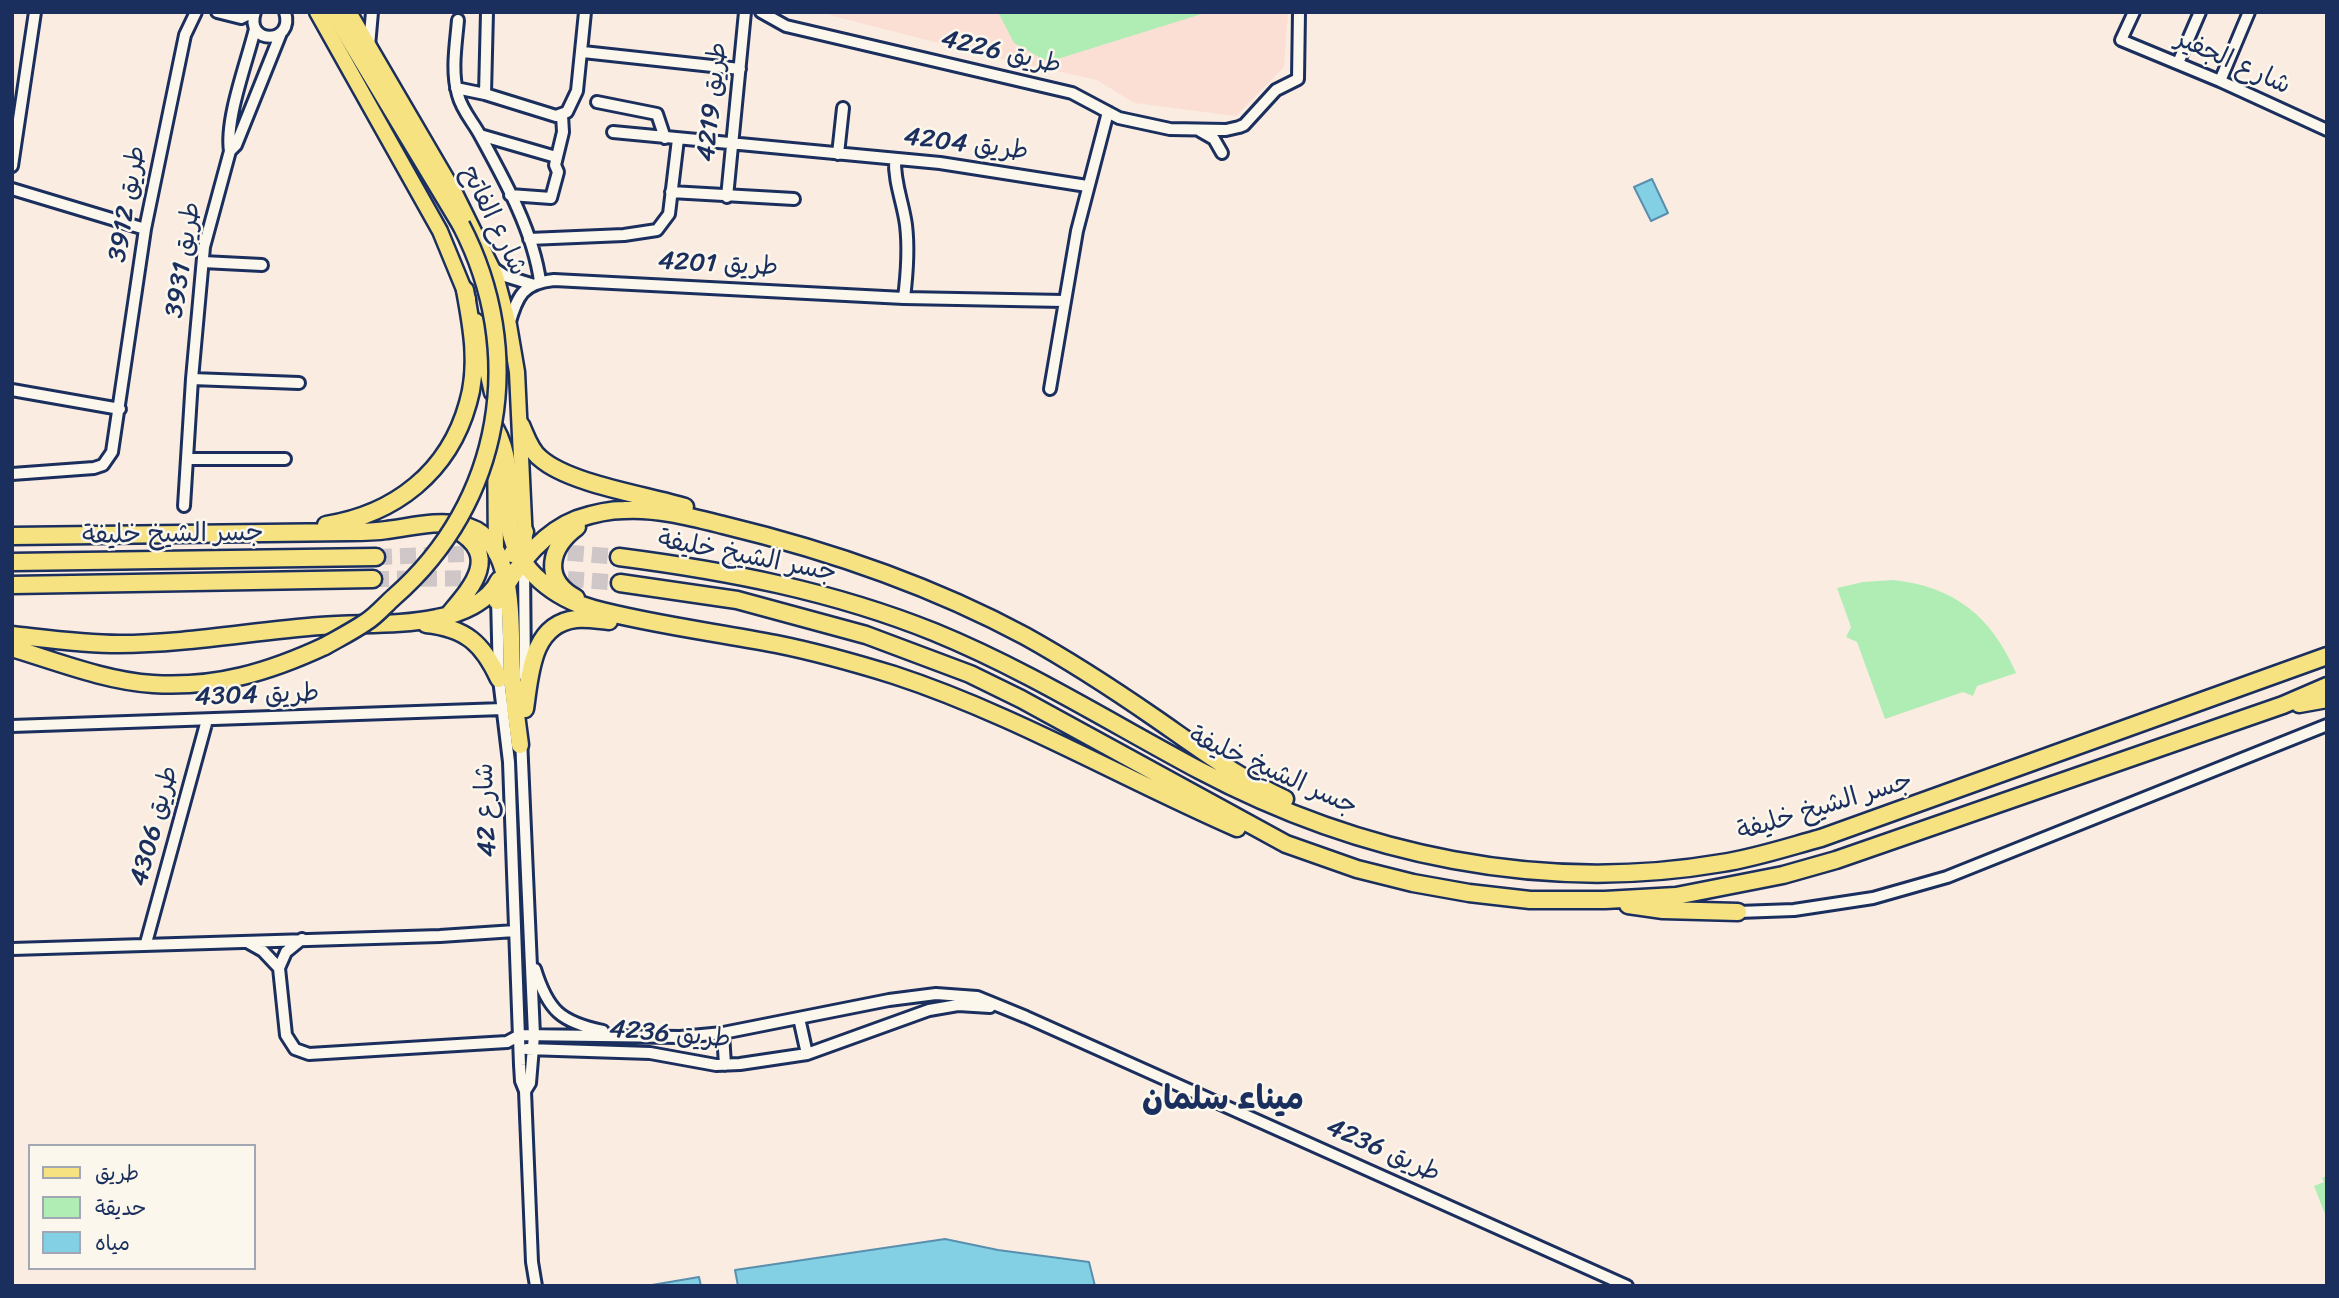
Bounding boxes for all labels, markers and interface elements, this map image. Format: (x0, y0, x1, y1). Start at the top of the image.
street label: طريق 4226 (938, 24, 1064, 82)
street label: شارع الجفير (2171, 24, 2295, 102)
street label: طريق 4219 (691, 41, 735, 163)
street label: طريق 4204 (902, 122, 1030, 168)
street label: طريق 3912 (102, 143, 154, 265)
street label: شارع الفاتح (453, 161, 533, 281)
street label: طريق 3931 (159, 200, 209, 320)
street label: طريق 4201 (657, 246, 779, 284)
street label: جسر الشيخ خليفة (82, 518, 264, 552)
street label: جسر الشيخ خليفة (655, 524, 839, 590)
street label: طريق 4304 (194, 678, 320, 714)
street label: جسر الشيخ خليفة (1184, 721, 1362, 823)
street label: شارع 42 (470, 762, 504, 858)
street label: طريق 4306 (124, 763, 186, 889)
street label: جسر الشيخ خليفة (1734, 766, 1916, 848)
street label: طريق 4236 (608, 1014, 732, 1056)
district label: ميناء سلمان (1142, 1081, 1304, 1121)
street label: طريق 4236 (1321, 1112, 1445, 1190)
legend (28, 1144, 256, 1270)
text: طريق (95, 1154, 139, 1192)
text: حديقة (95, 1189, 146, 1227)
text: مياه (95, 1224, 130, 1262)

